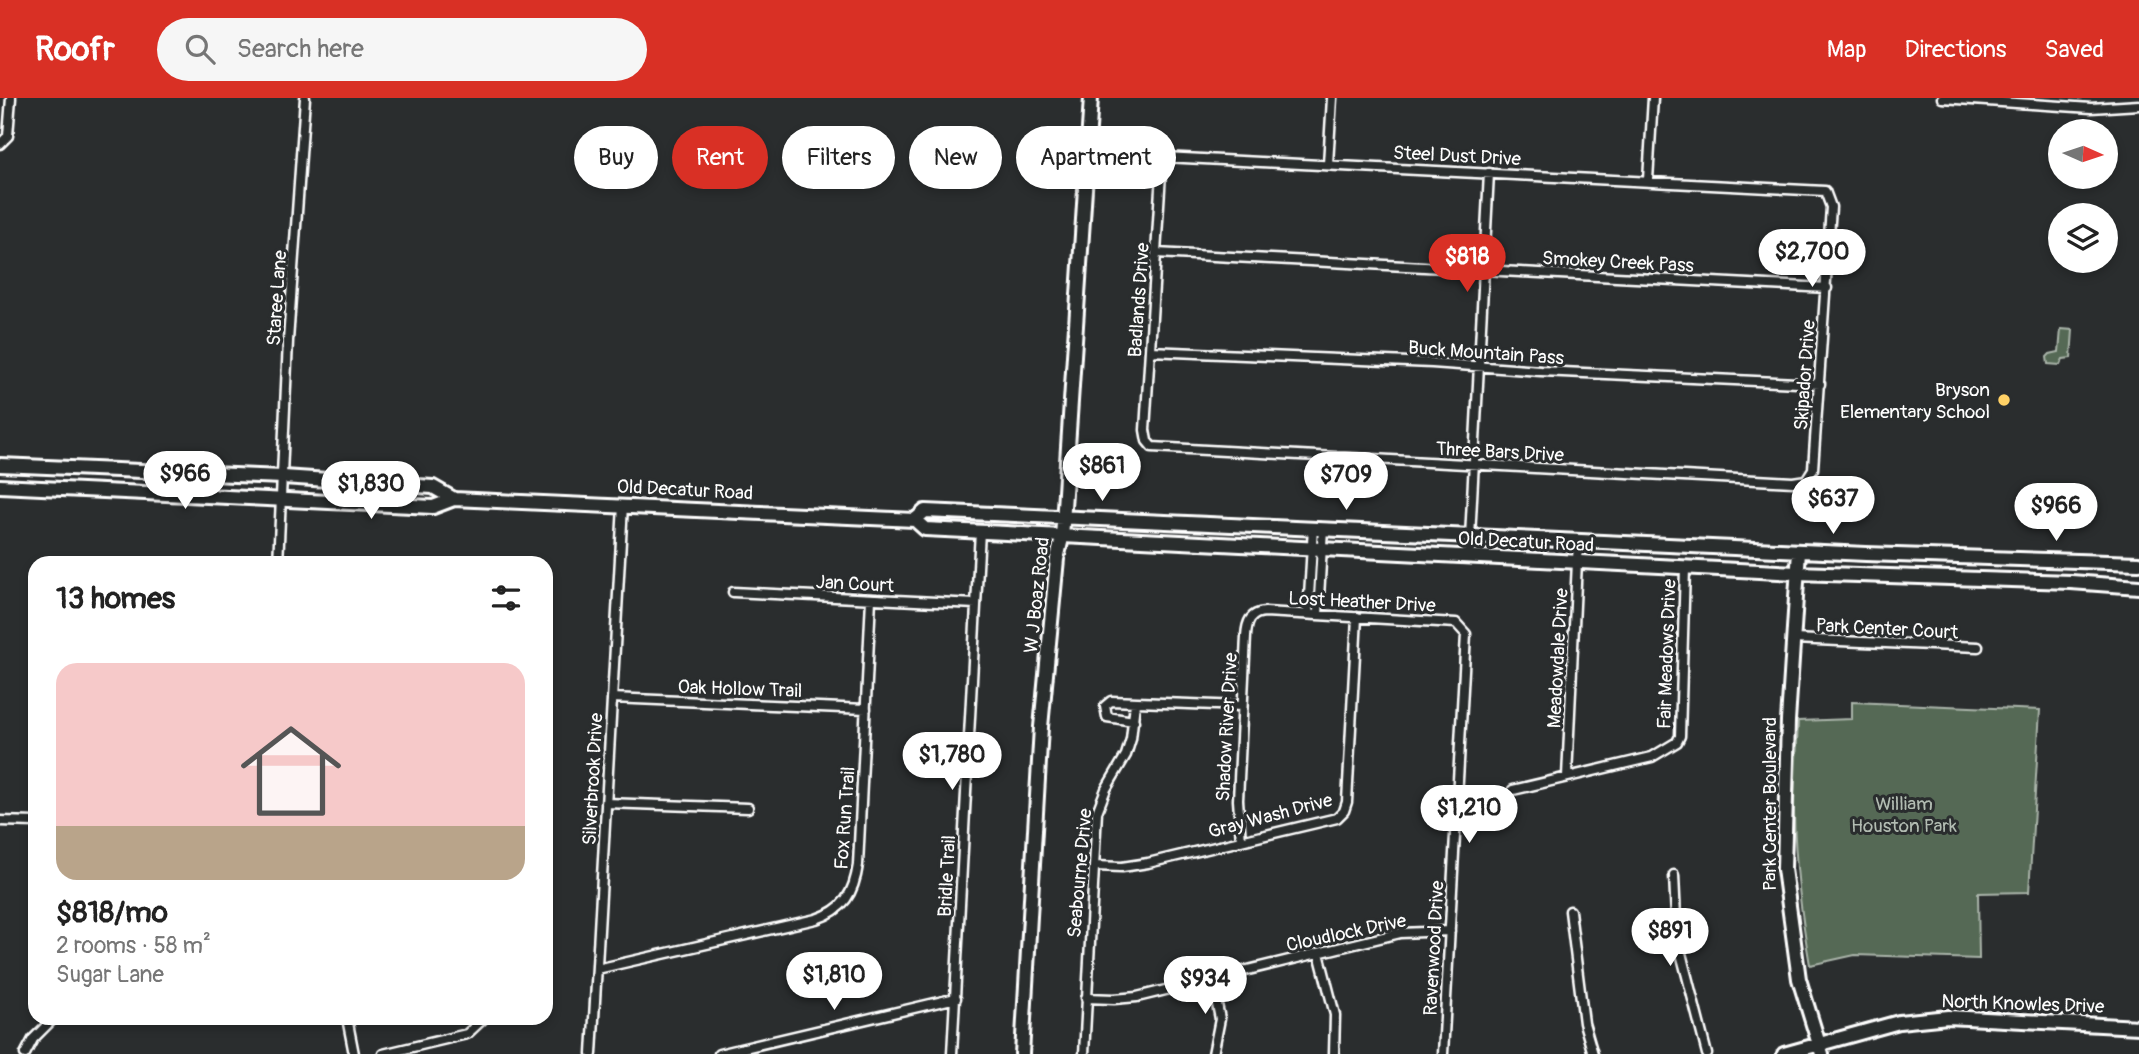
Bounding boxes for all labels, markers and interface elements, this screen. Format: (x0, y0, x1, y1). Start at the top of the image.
search box (157, 18, 647, 81)
text: Roofr (35, 29, 115, 70)
icon: search (181, 30, 219, 68)
text: Search here (237, 33, 364, 65)
text: Map (1827, 35, 1867, 64)
text: Directions (1905, 35, 2006, 64)
text: Saved (2044, 35, 2104, 64)
north arrow (2048, 119, 2118, 189)
map controls (2048, 119, 2118, 273)
chip: Buy (574, 126, 658, 189)
chip: Rent (672, 126, 768, 189)
chip: Filters (782, 126, 895, 189)
chip: New (909, 126, 1002, 189)
chip: Apartment (1016, 126, 1176, 189)
street label: Steel Dust Drive (1392, 141, 1522, 171)
button: layers (2048, 203, 2118, 273)
pin: $2,700 (1755, 230, 1869, 289)
pin: $818 (1426, 234, 1508, 294)
text: $2,700 (1775, 237, 1849, 266)
street label: Badlands Drive (1123, 241, 1155, 358)
text: $818 (1445, 242, 1489, 271)
street label: Smokey Creek Pass (1541, 246, 1695, 278)
street label: Staree Lane (262, 249, 292, 347)
street label: Skipador Drive (1789, 318, 1821, 431)
street label: Buck Mountain Pass (1407, 336, 1565, 370)
place label: Bryson Elementary School (1840, 378, 1990, 424)
marker: Bryson Elementary School (1996, 392, 2012, 408)
street label: Three Bars Drive (1435, 437, 1565, 467)
pin: $861 (1061, 444, 1143, 503)
text: $861 (1079, 451, 1125, 480)
pin: $966 (144, 452, 226, 511)
pin: $709 (1305, 452, 1387, 512)
text: $966 (159, 459, 211, 488)
text: $709 (1320, 460, 1372, 489)
pin: $1,830 (314, 462, 428, 521)
text: $1,830 (337, 469, 405, 498)
street label: Old Decatur Road (616, 474, 754, 506)
pin: $637 (1792, 476, 1874, 536)
text: $637 (1808, 484, 1858, 513)
pin: $966 (2015, 484, 2097, 543)
text: $966 (2030, 491, 2082, 520)
street label: Old Decatur Road (1457, 526, 1595, 558)
street label: W J Boaz Road (1019, 536, 1055, 654)
street label: Jan Court (815, 570, 895, 598)
street label: Fair Meadows Drive (1652, 578, 1682, 730)
icon: filters (487, 579, 525, 617)
text: 13 homes (56, 580, 175, 617)
street label: Lost Heather Drive (1288, 586, 1437, 618)
street label: Meadowdale Drive (1542, 587, 1574, 729)
street label: Park Center Court (1815, 613, 1959, 645)
street label: Shadow River Drive (1211, 651, 1243, 802)
street label: Oak Hollow Trail (677, 675, 803, 703)
icon: home (228, 708, 354, 834)
street label: Silverbrook Drive (578, 712, 608, 846)
street label: Park Center Boulevard (1758, 717, 1782, 891)
pin: $1,780 (895, 732, 1009, 792)
text: $1,780 (919, 740, 985, 769)
street label: Fox Run Trail (829, 766, 861, 870)
pin: $1,210 (1412, 786, 1526, 845)
street label: Gray Wash Drive (1206, 788, 1336, 844)
park label: William Houston Park (1851, 792, 1957, 838)
text: $1,210 (1437, 793, 1501, 822)
street label: Seabourne Drive (1062, 807, 1098, 939)
street label: Bridle Trail (933, 835, 961, 917)
street label: Ravenwood Drive (1418, 879, 1450, 1016)
text: $818/mo (56, 894, 168, 931)
street label: Cloudlock Drive (1284, 908, 1409, 957)
pin: $891 (1629, 908, 1711, 968)
text: $891 (1648, 916, 1692, 945)
text: 2 rooms · 58 m² (56, 931, 211, 960)
pin: $1,810 (777, 953, 891, 1012)
pin: $934 (1164, 956, 1246, 1016)
text: Sugar Lane (56, 960, 164, 989)
text: $1,810 (802, 960, 866, 989)
text: $934 (1180, 964, 1230, 993)
street label: North Knowles Drive (1941, 989, 2105, 1019)

